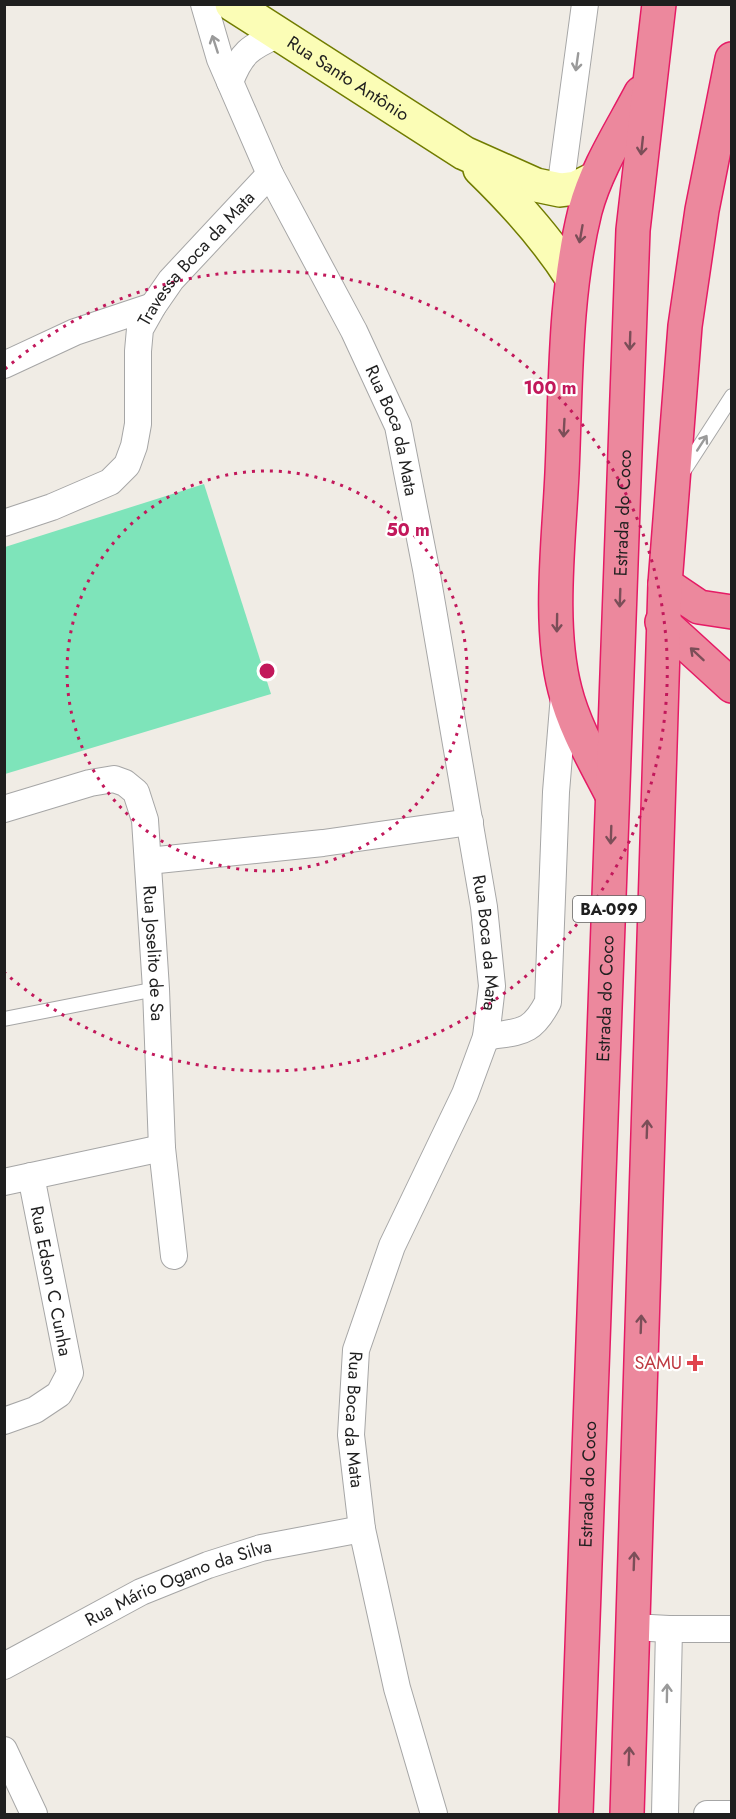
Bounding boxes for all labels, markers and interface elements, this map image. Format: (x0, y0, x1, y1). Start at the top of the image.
street label: Rua Santo Antônio (282, 30, 414, 128)
one-way arrow (209, 35, 220, 54)
one-way arrow (572, 52, 583, 72)
one-way arrow (636, 136, 647, 155)
street label: Travessa Boca da Mata (131, 185, 261, 331)
one-way arrow (575, 224, 586, 243)
one-way arrow (624, 330, 635, 350)
street label: Rua Boca da Mata (359, 361, 424, 498)
text: 100 m (523, 375, 577, 401)
one-way arrow (559, 417, 570, 437)
one-way arrow (696, 435, 708, 452)
street label: Estrada do Coco (608, 449, 638, 577)
text: 50 m (386, 517, 430, 543)
one-way arrow (615, 588, 626, 608)
one-way arrow (551, 612, 563, 632)
one-way arrow (689, 647, 704, 662)
centre of rings (257, 661, 277, 681)
one-way arrow (606, 825, 617, 845)
street label: Rua Boca da Mata (466, 873, 505, 1012)
street label: Rua Joselito de Sa (136, 884, 170, 1022)
road number: BA-099 (573, 896, 645, 922)
street label: Estrada do Coco (590, 935, 621, 1062)
one-way arrow (641, 1120, 653, 1140)
street label: Rua Edson C Cunha (24, 1204, 78, 1358)
one-way arrow (636, 1315, 647, 1335)
place label: SAMU (634, 1350, 682, 1376)
street label: Rua Boca da Mata (338, 1351, 370, 1489)
marker: SAMU (686, 1354, 704, 1372)
street label: Estrada do Coco (573, 1420, 603, 1548)
street label: Rua Mário Ogano da Silva (80, 1533, 274, 1633)
one-way arrow (628, 1552, 640, 1572)
one-way arrow (662, 1684, 673, 1704)
one-way arrow (623, 1747, 634, 1767)

